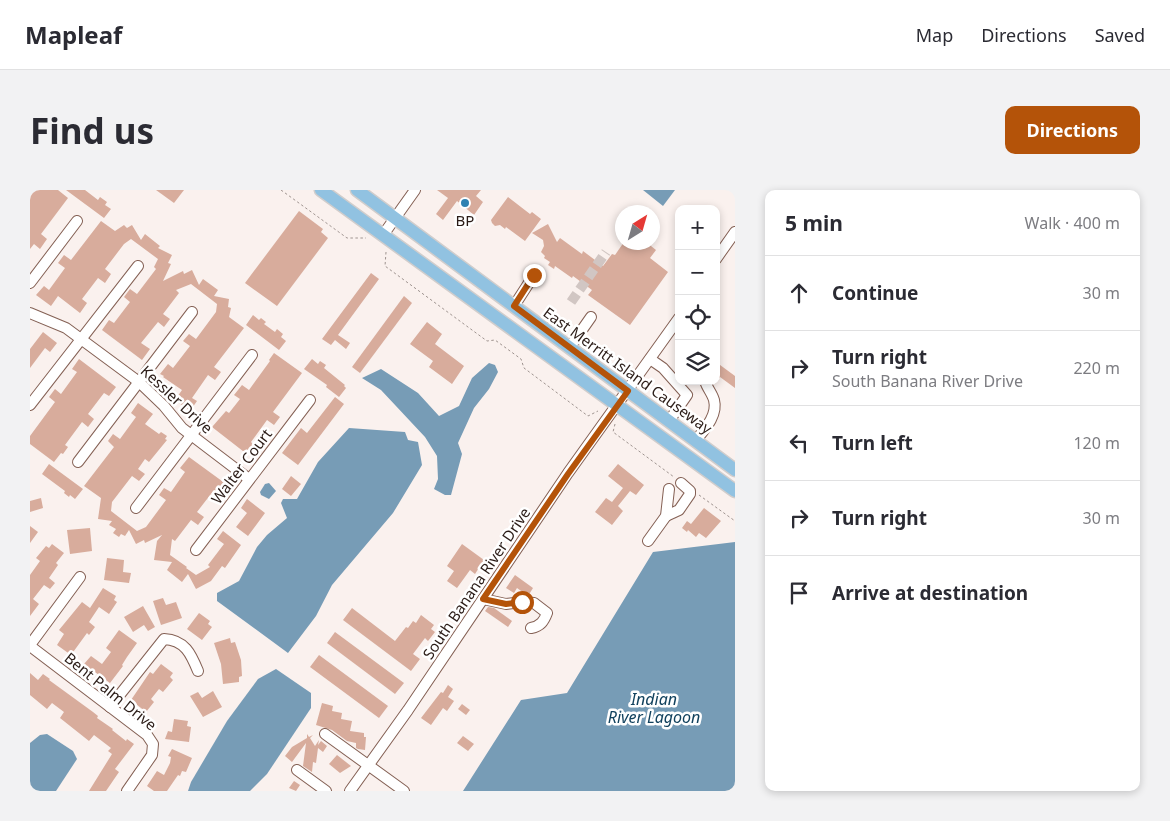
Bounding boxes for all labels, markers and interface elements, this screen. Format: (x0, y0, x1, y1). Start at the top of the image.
text: Mapleaf (25, 18, 122, 51)
text: Map (916, 23, 953, 47)
text: Directions (981, 23, 1067, 47)
text: Saved (1095, 23, 1145, 47)
button: Directions (1005, 106, 1140, 154)
text: Find us (30, 107, 154, 154)
marker: BP (459, 197, 471, 209)
north arrow (615, 205, 660, 250)
map controls (675, 205, 720, 385)
button: + (675, 205, 720, 250)
text: 5 min (785, 209, 843, 237)
place label: BP (456, 210, 474, 230)
text: Walk · 400 m (1025, 212, 1120, 234)
button: − (675, 250, 720, 295)
route end (523, 264, 546, 287)
icon: ahead (785, 279, 813, 307)
text: Continue (832, 280, 918, 306)
text: 30 m (1083, 282, 1120, 304)
button: locate (675, 295, 720, 340)
street label: East Merritt Island Causeway (540, 302, 717, 438)
button: layers (675, 340, 720, 385)
text: Turn right (832, 344, 927, 370)
icon: right (785, 354, 813, 382)
text: 220 m (1073, 357, 1120, 379)
street label: Kessler Drive (137, 360, 217, 438)
text: South Banana River Drive (832, 370, 1023, 392)
street label: Walter Court (206, 424, 276, 508)
icon: left (785, 429, 813, 457)
text: Turn left (832, 430, 913, 456)
text: 120 m (1073, 432, 1120, 454)
street label: South Banana River Drive (418, 503, 534, 663)
icon: right (785, 504, 813, 532)
text: Turn right (832, 505, 927, 531)
text: 30 m (1083, 507, 1120, 529)
icon: arrive (785, 579, 813, 607)
text: Arrive at destination (832, 580, 1028, 606)
route start (511, 591, 534, 614)
street label: Bent Palm Drive (61, 648, 161, 734)
water label: Indian River Lagoon (608, 688, 700, 728)

